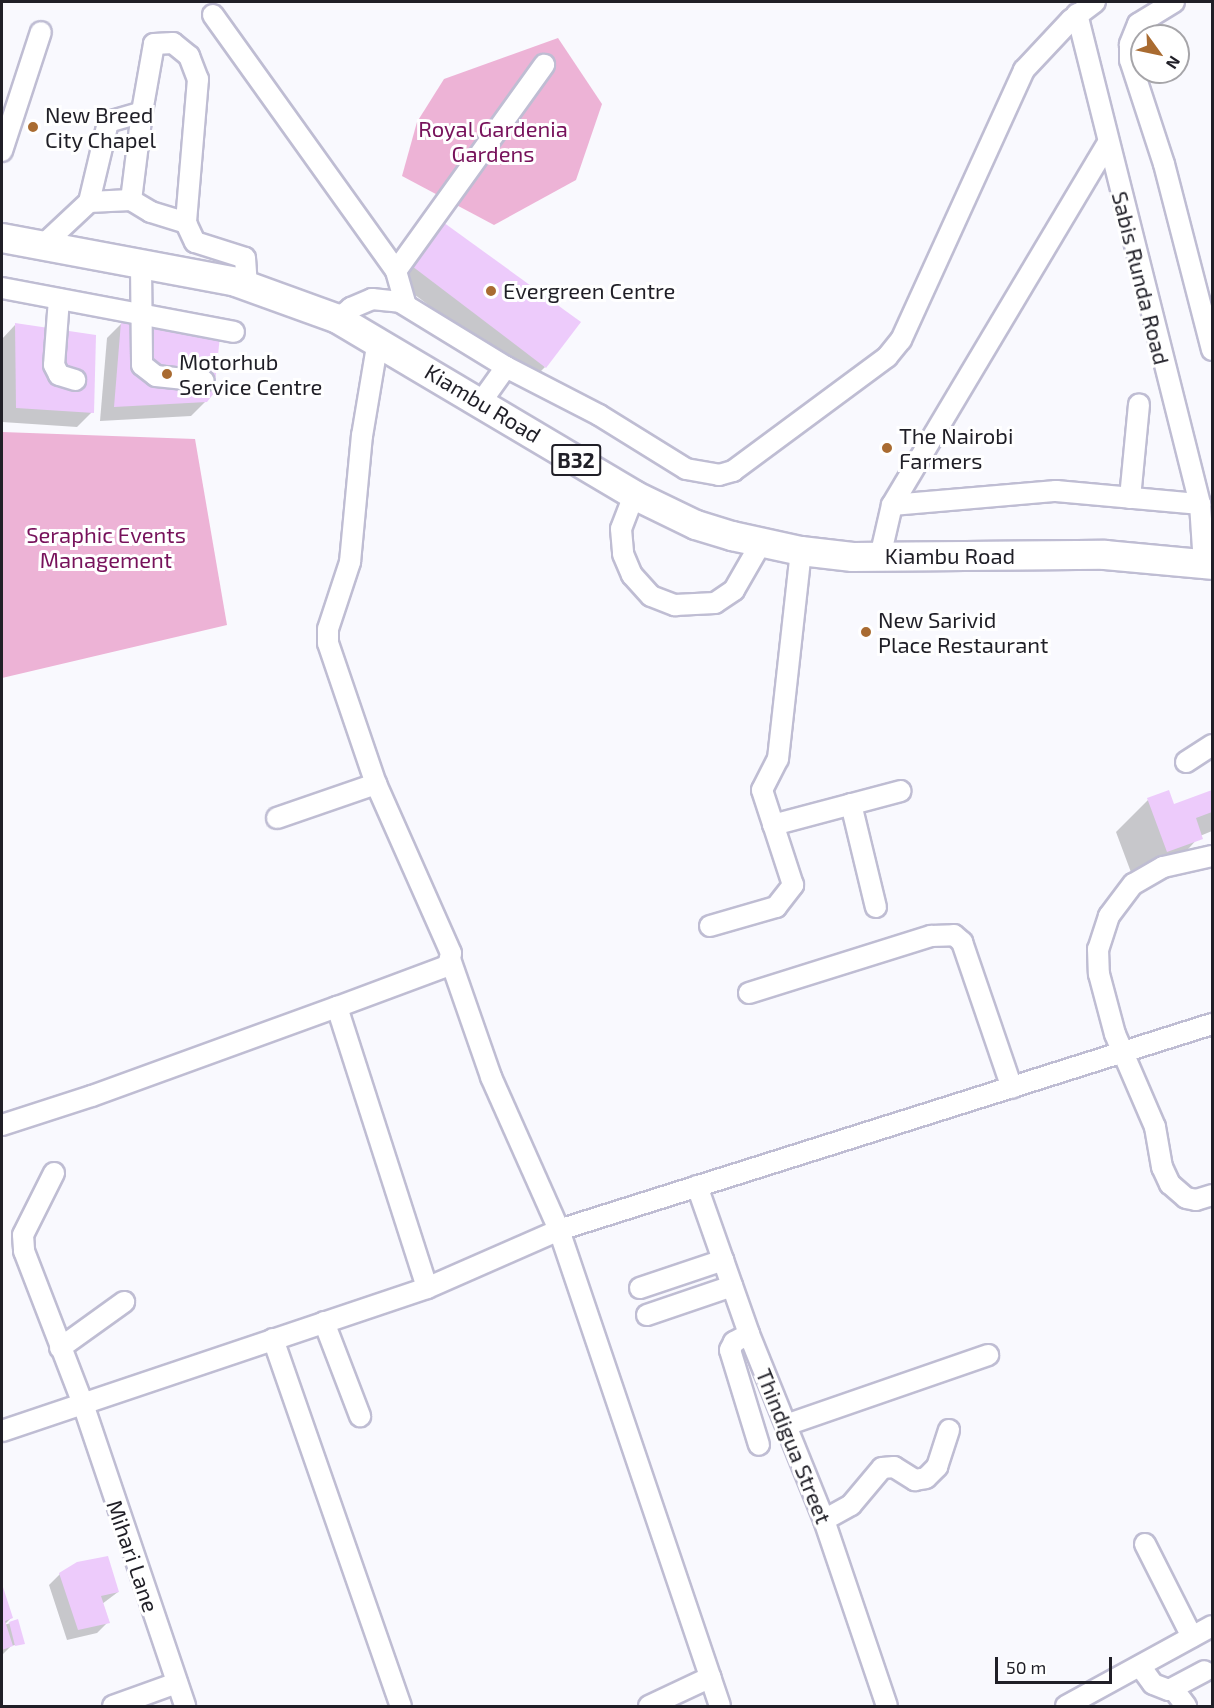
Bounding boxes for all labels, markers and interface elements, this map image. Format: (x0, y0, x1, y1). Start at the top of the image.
north arrow (1130, 24, 1190, 84)
text: N (1163, 53, 1185, 73)
place label: New Breed City Chapel (45, 101, 156, 152)
park label: Royal Gardenia Gardens (418, 115, 568, 166)
marker: New Breed City Chapel (26, 120, 40, 134)
street label: Sabis Runda Road (1107, 189, 1175, 367)
place label: Evergreen Centre (503, 278, 675, 304)
marker: Evergreen Centre (484, 284, 498, 298)
place label: Motorhub Service Centre (179, 348, 322, 400)
street label: Kiambu Road (420, 358, 546, 448)
marker: Motorhub Service Centre (160, 367, 174, 381)
place label: The Nairobi Farmers (899, 422, 1013, 474)
marker: The Nairobi Farmers (880, 441, 894, 455)
road number: B32 (550, 442, 602, 478)
park label: Seraphic Events Management (26, 521, 186, 572)
street label: Kiambu Road (885, 543, 1015, 569)
place label: New Sarivid Place Restaurant (878, 606, 1048, 658)
marker: New Sarivid Place Restaurant (859, 625, 873, 639)
street label: Thindigua Street (751, 1365, 837, 1527)
street label: Mihari Lane (102, 1496, 164, 1616)
scale bar (998, 1645, 1115, 1683)
text: 50 m (1006, 1656, 1046, 1678)

